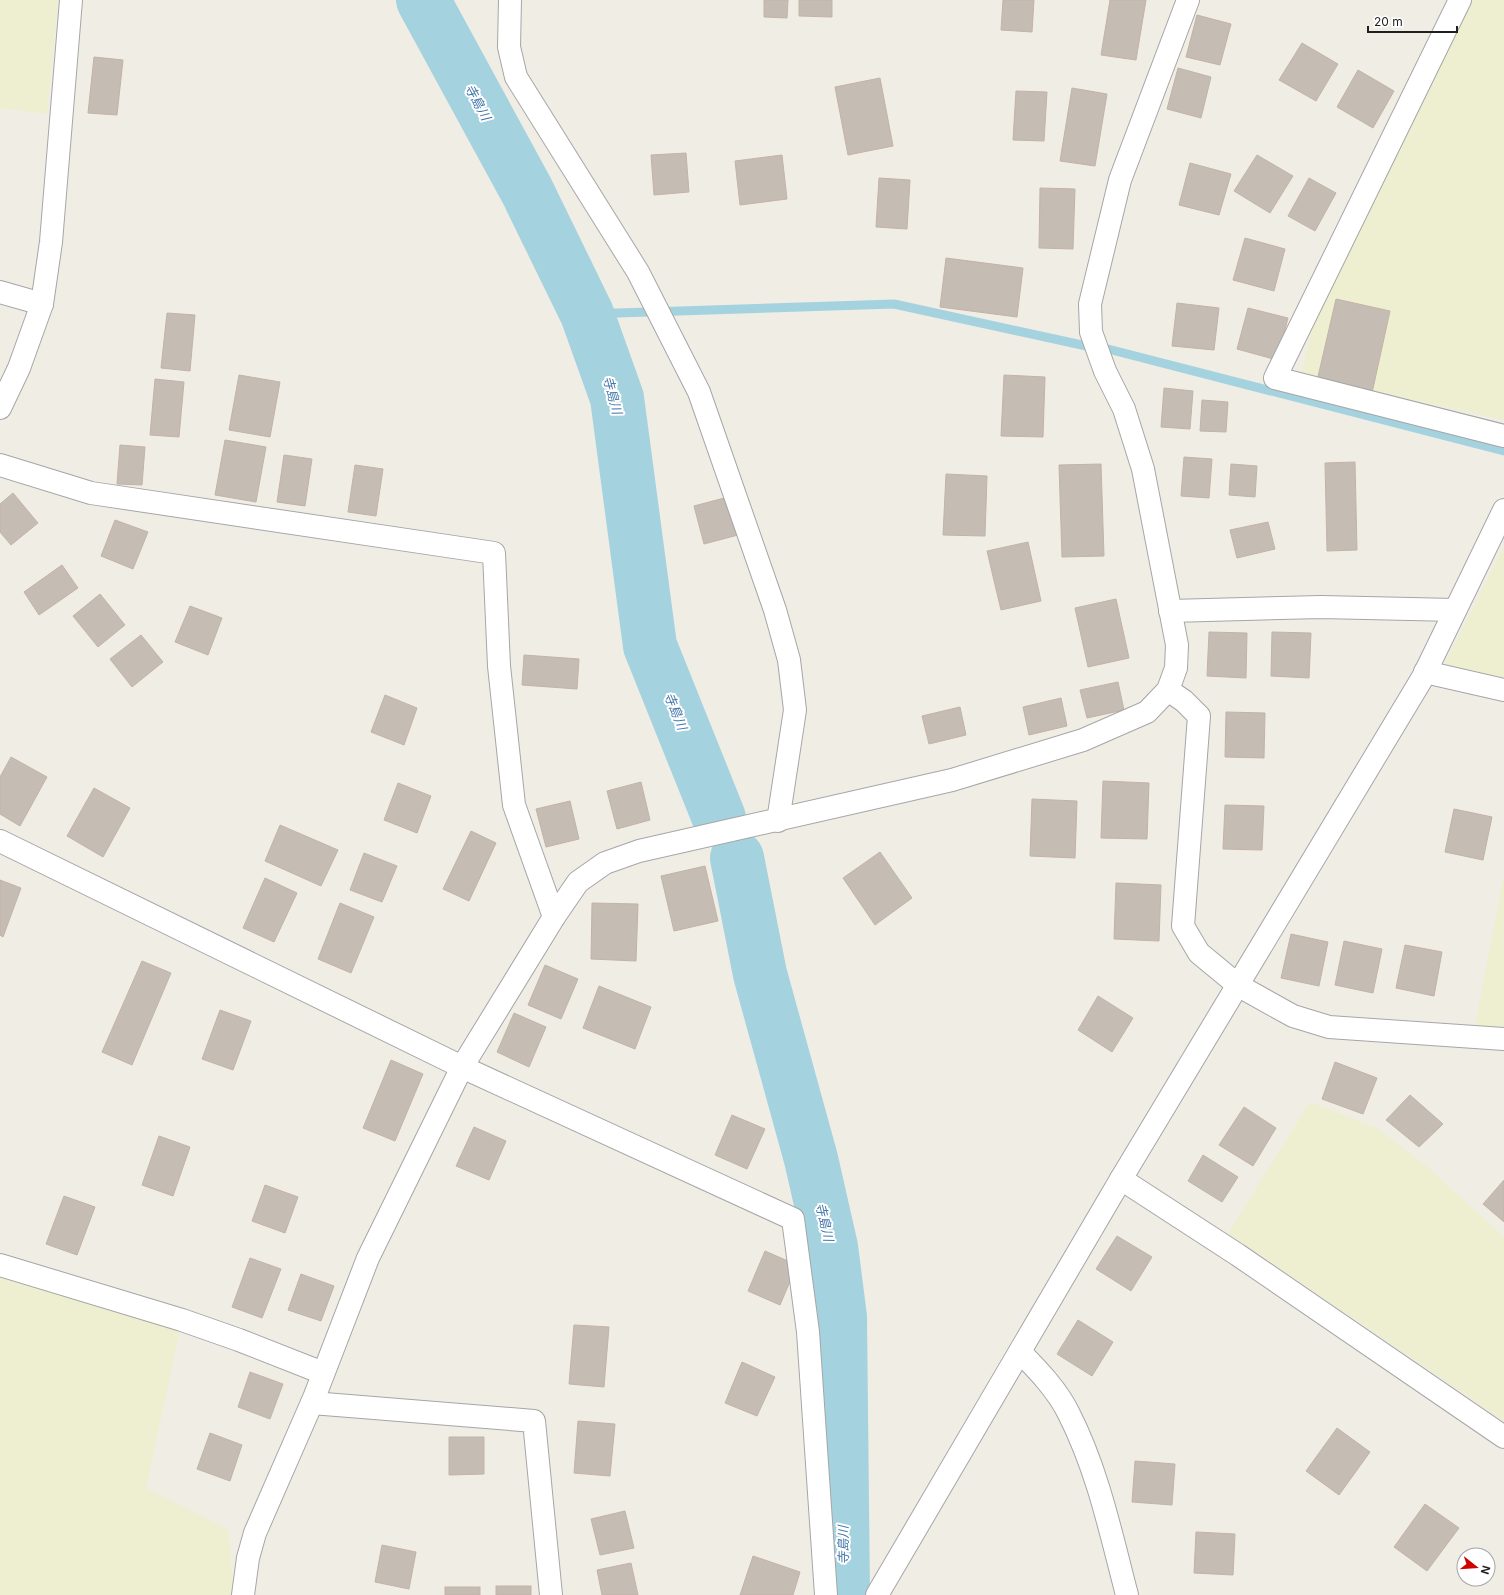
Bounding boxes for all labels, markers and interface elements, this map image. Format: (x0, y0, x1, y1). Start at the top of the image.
scale bar (1368, 8, 1457, 34)
text: 20 m (1374, 14, 1403, 29)
water label: 寺島川 (462, 81, 495, 125)
water label: 寺島川 (600, 374, 626, 418)
water label: 寺島川 (661, 690, 691, 734)
water label: 寺島川 (813, 1201, 838, 1245)
water label: 寺島川 (835, 1523, 851, 1565)
north arrow (1456, 1547, 1496, 1587)
text: N (1478, 1564, 1493, 1576)

